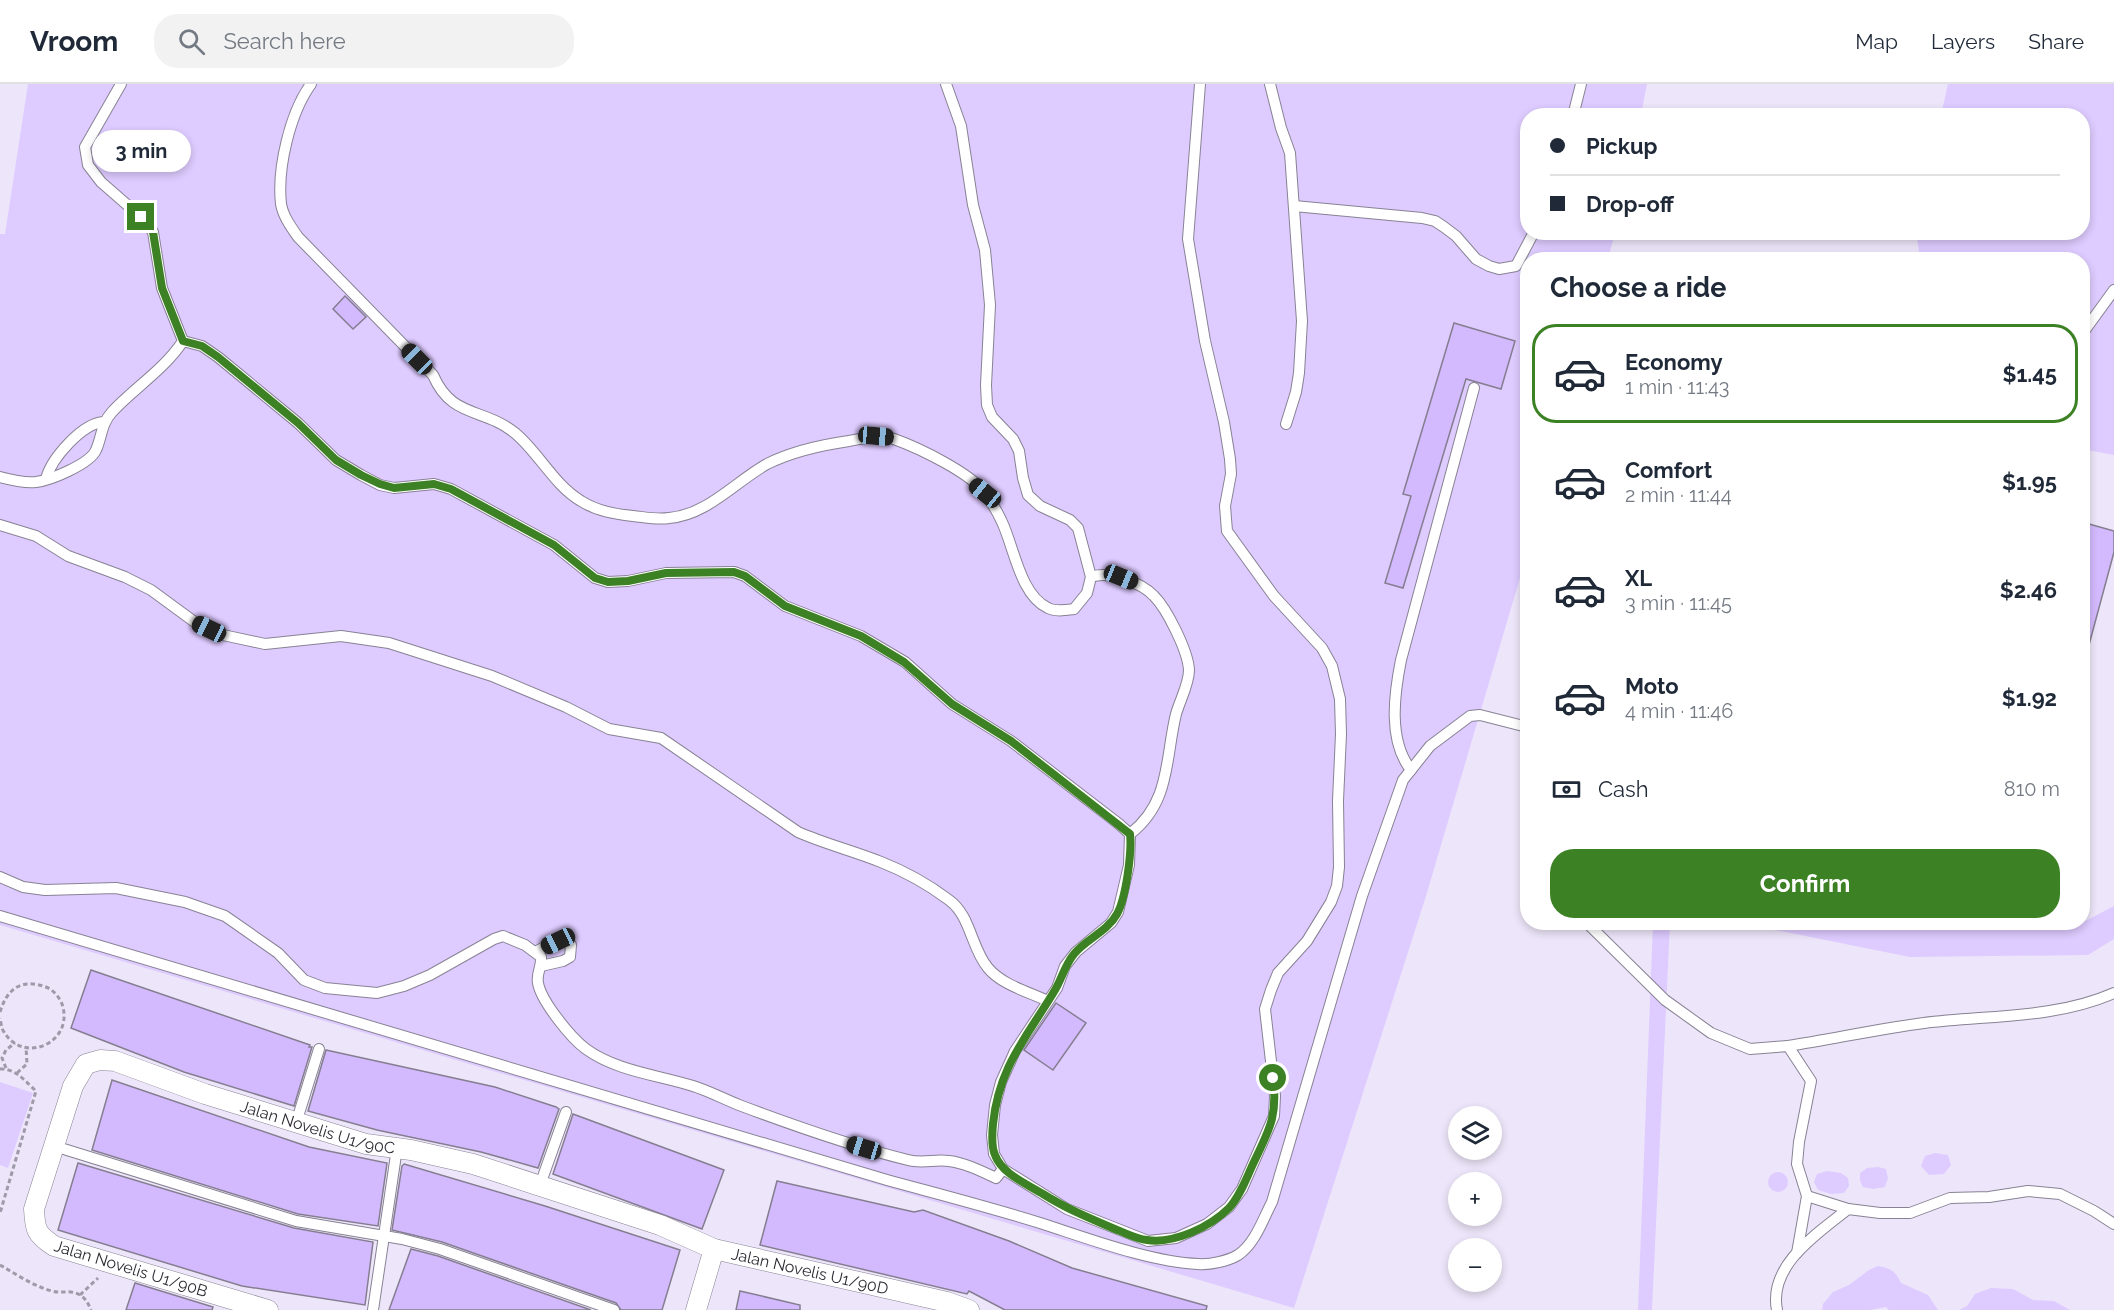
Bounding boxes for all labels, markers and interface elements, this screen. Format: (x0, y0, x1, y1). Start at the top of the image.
search box (154, 14, 574, 68)
text: Vroom (30, 25, 118, 58)
icon: search (175, 25, 208, 58)
text: Search here (223, 28, 346, 54)
text: Map (1855, 29, 1898, 54)
text: Layers (1931, 29, 1995, 54)
text: Share (2028, 29, 2084, 54)
callout: 3 min (92, 130, 190, 172)
text: Pickup (1586, 133, 1658, 159)
text: 3 min (116, 139, 167, 163)
text: Drop-off (1586, 191, 1674, 217)
route end (127, 203, 154, 230)
text: Choose a ride (1550, 272, 1726, 303)
car (398, 340, 436, 378)
icon: car (1553, 347, 1607, 401)
text: Economy (1625, 349, 1723, 375)
text: $1.45 (2002, 361, 2057, 387)
text: 1 min · 11:43 (1625, 375, 1730, 399)
car (857, 425, 895, 447)
icon: car (1553, 455, 1607, 509)
text: Comfort (1625, 457, 1712, 483)
text: $1.95 (2002, 469, 2057, 495)
car (965, 475, 1005, 511)
text: 2 min · 11:44 (1625, 483, 1732, 507)
car (1101, 562, 1141, 592)
icon: car (1553, 563, 1607, 617)
text: XL (1625, 565, 1652, 591)
text: $2.46 (2000, 577, 2057, 603)
text: 3 min · 11:45 (1625, 591, 1732, 615)
car (189, 613, 229, 645)
icon: car (1553, 671, 1607, 725)
text: Moto (1625, 673, 1679, 699)
text: $1.92 (2002, 685, 2057, 711)
text: 4 min · 11:46 (1625, 699, 1733, 723)
icon: cash (1550, 773, 1583, 806)
text: Cash (1598, 776, 1649, 802)
text: 810 m (2004, 777, 2060, 801)
button: Confirm (1550, 849, 2060, 918)
car (538, 925, 578, 957)
route start (1259, 1064, 1286, 1091)
street label: Jalan Novelis U1/90C (238, 1097, 396, 1158)
map controls (1448, 1106, 1502, 1292)
button: layers (1448, 1106, 1502, 1160)
car (844, 1134, 884, 1162)
button: + (1448, 1172, 1502, 1226)
street label: Jalan Novelis U1/90B (52, 1236, 210, 1301)
button: − (1448, 1238, 1502, 1292)
street label: Jalan Novelis U1/90D (730, 1244, 890, 1298)

